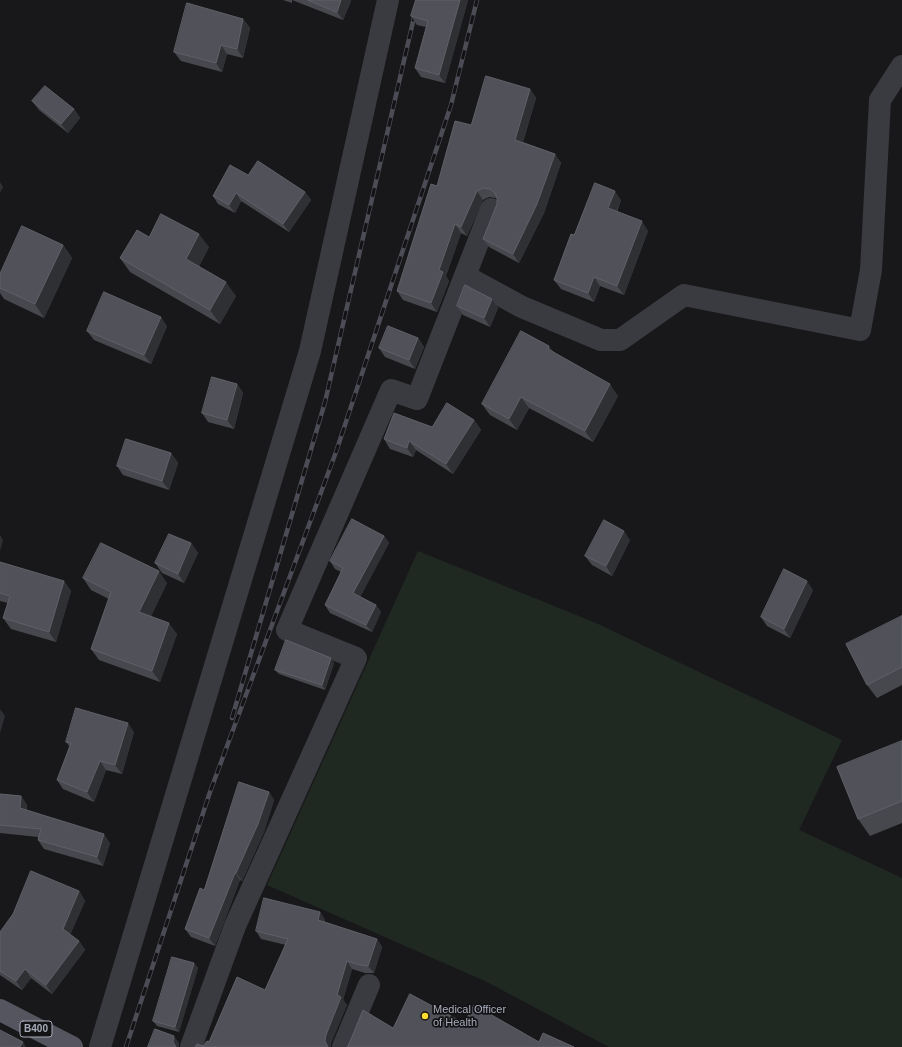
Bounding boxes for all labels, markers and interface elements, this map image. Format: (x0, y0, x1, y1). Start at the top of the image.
place label: Medical Officer of Health (433, 1003, 506, 1029)
marker: Medical Officer of Health (420, 1011, 430, 1021)
road number: B400 (20, 1021, 52, 1037)

